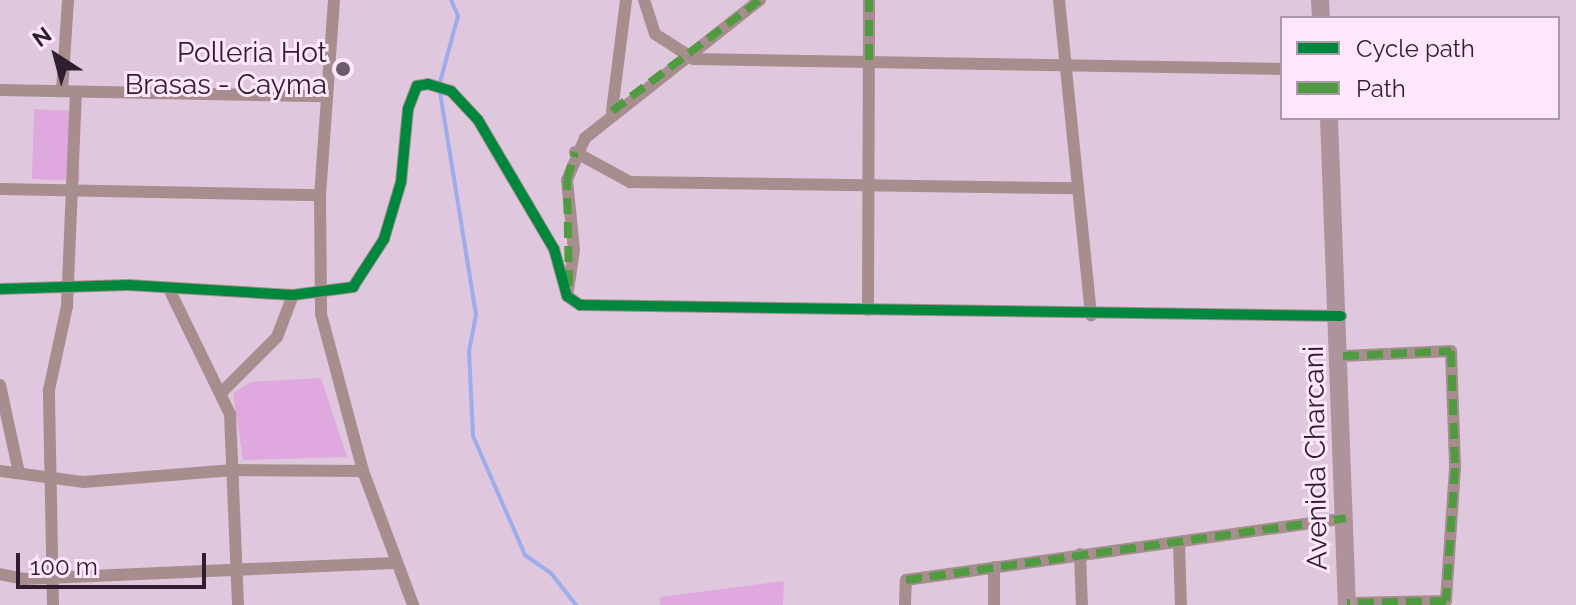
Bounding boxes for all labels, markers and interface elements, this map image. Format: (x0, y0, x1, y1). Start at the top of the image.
north arrow (16, 16, 96, 96)
legend (1280, 16, 1560, 120)
text: N (27, 21, 56, 52)
text: Cycle path (1356, 34, 1475, 63)
place label: Polleria Hot Brasas - Cayma (125, 36, 327, 102)
marker: Polleria Hot Brasas - Cayma (334, 60, 352, 78)
text: Path (1356, 74, 1406, 103)
street label: Avenida Charcani (1297, 346, 1335, 570)
scale bar (20, 537, 210, 587)
text: 100 m (30, 552, 98, 581)

